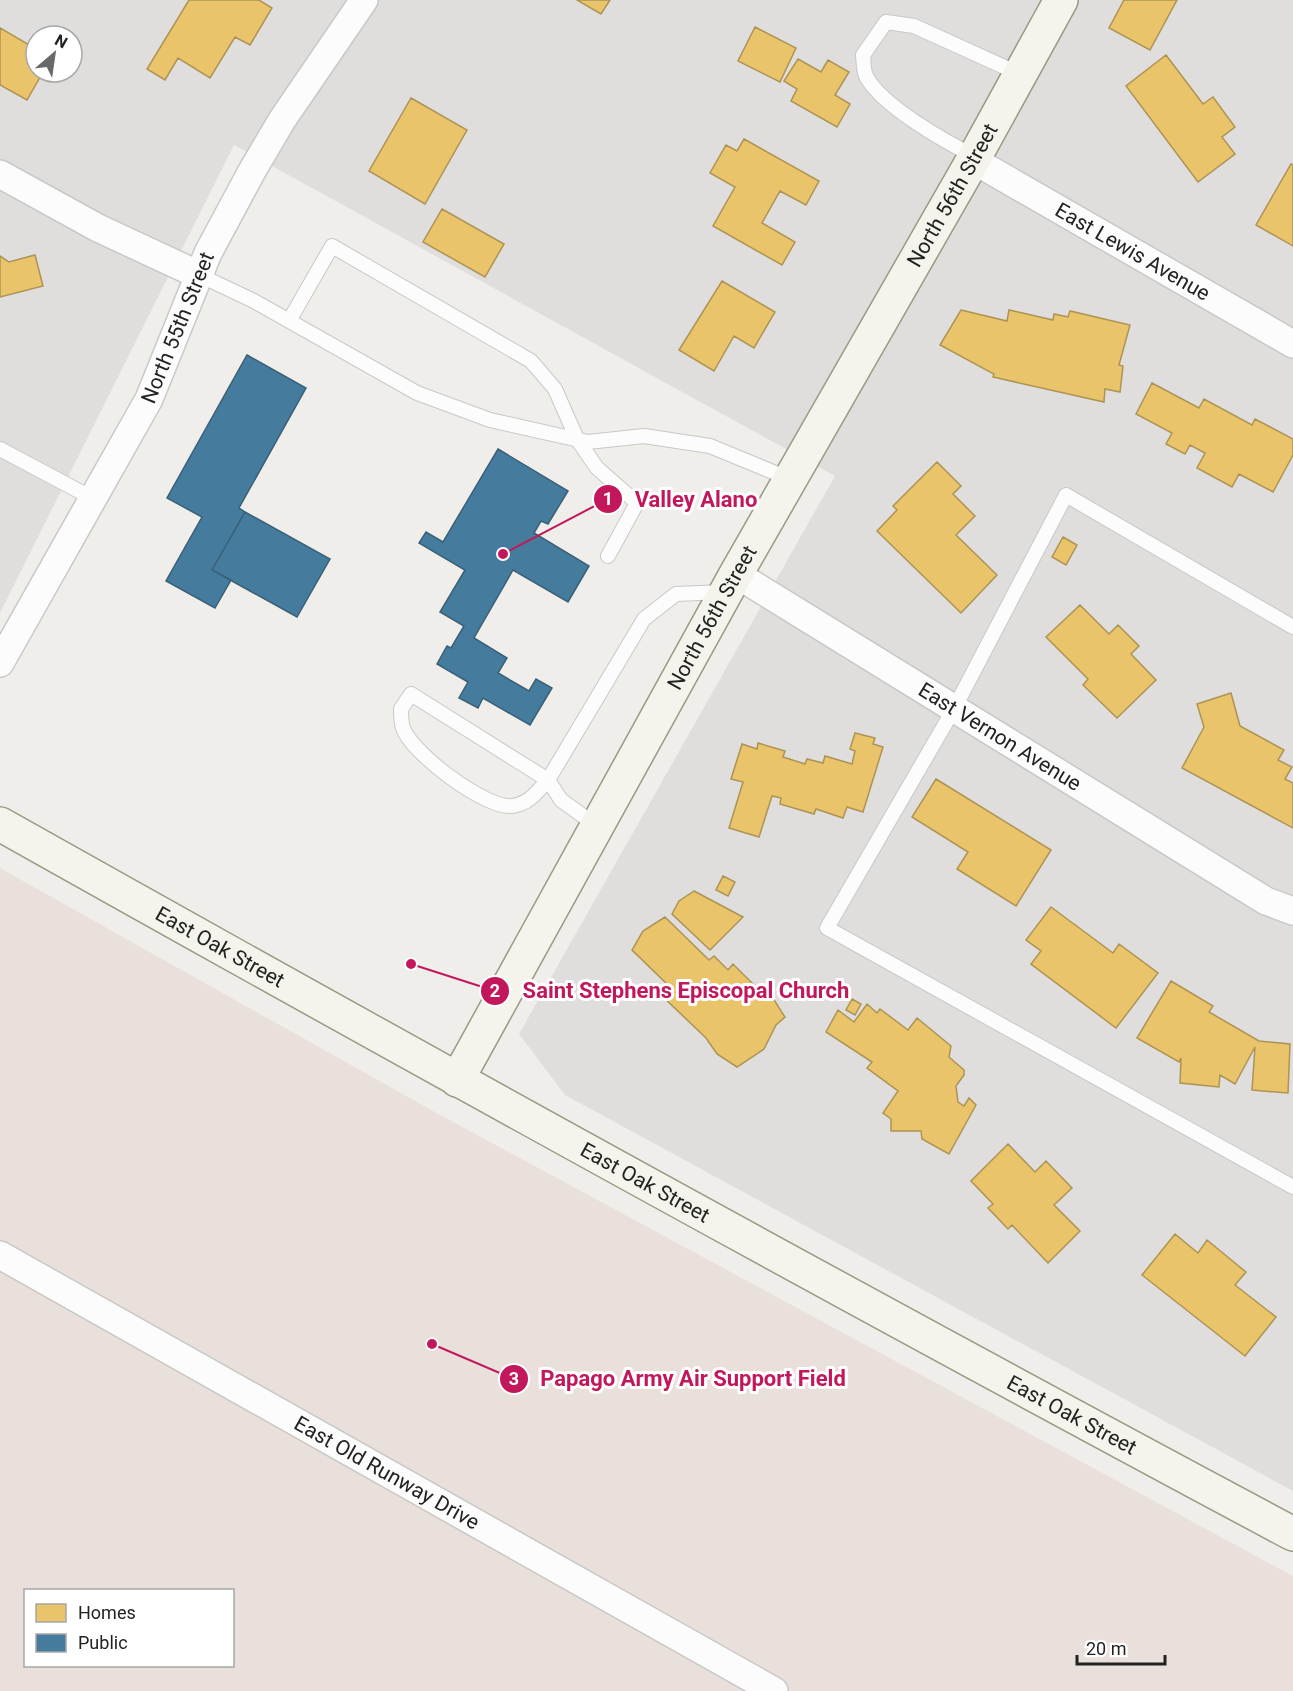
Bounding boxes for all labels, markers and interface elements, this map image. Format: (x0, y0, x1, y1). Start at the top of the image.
north arrow (24, 24, 84, 84)
text: N (51, 30, 71, 52)
street label: North 56th Street (902, 119, 1003, 271)
street label: East Lewis Avenue (1051, 198, 1214, 306)
street label: North 55th Street (137, 248, 219, 407)
callout: Valley Alano (593, 479, 770, 519)
text: Valley Alano (635, 487, 757, 512)
text: 1 (603, 488, 613, 509)
street label: North 56th Street (663, 541, 762, 694)
street label: East Vernon Avenue (914, 678, 1086, 796)
street label: East Oak Street (151, 902, 289, 993)
callout: Saint Stephens Episcopal Church (480, 971, 861, 1011)
text: Saint Stephens Episcopal Church (523, 978, 849, 1003)
text: 2 (490, 980, 500, 1001)
street label: East Oak Street (576, 1137, 714, 1228)
callout: Papago Army Air Support Field (499, 1359, 858, 1399)
text: Papago Army Air Support Field (540, 1366, 846, 1391)
text: 3 (509, 1368, 519, 1389)
street label: East Oak Street (1003, 1370, 1141, 1460)
street label: East Old Runway Drive (290, 1411, 484, 1535)
legend (24, 1589, 234, 1667)
text: Homes (78, 1602, 136, 1623)
scale bar (1077, 1628, 1166, 1666)
text: Public (78, 1632, 128, 1653)
text: 20 m (1086, 1638, 1126, 1659)

